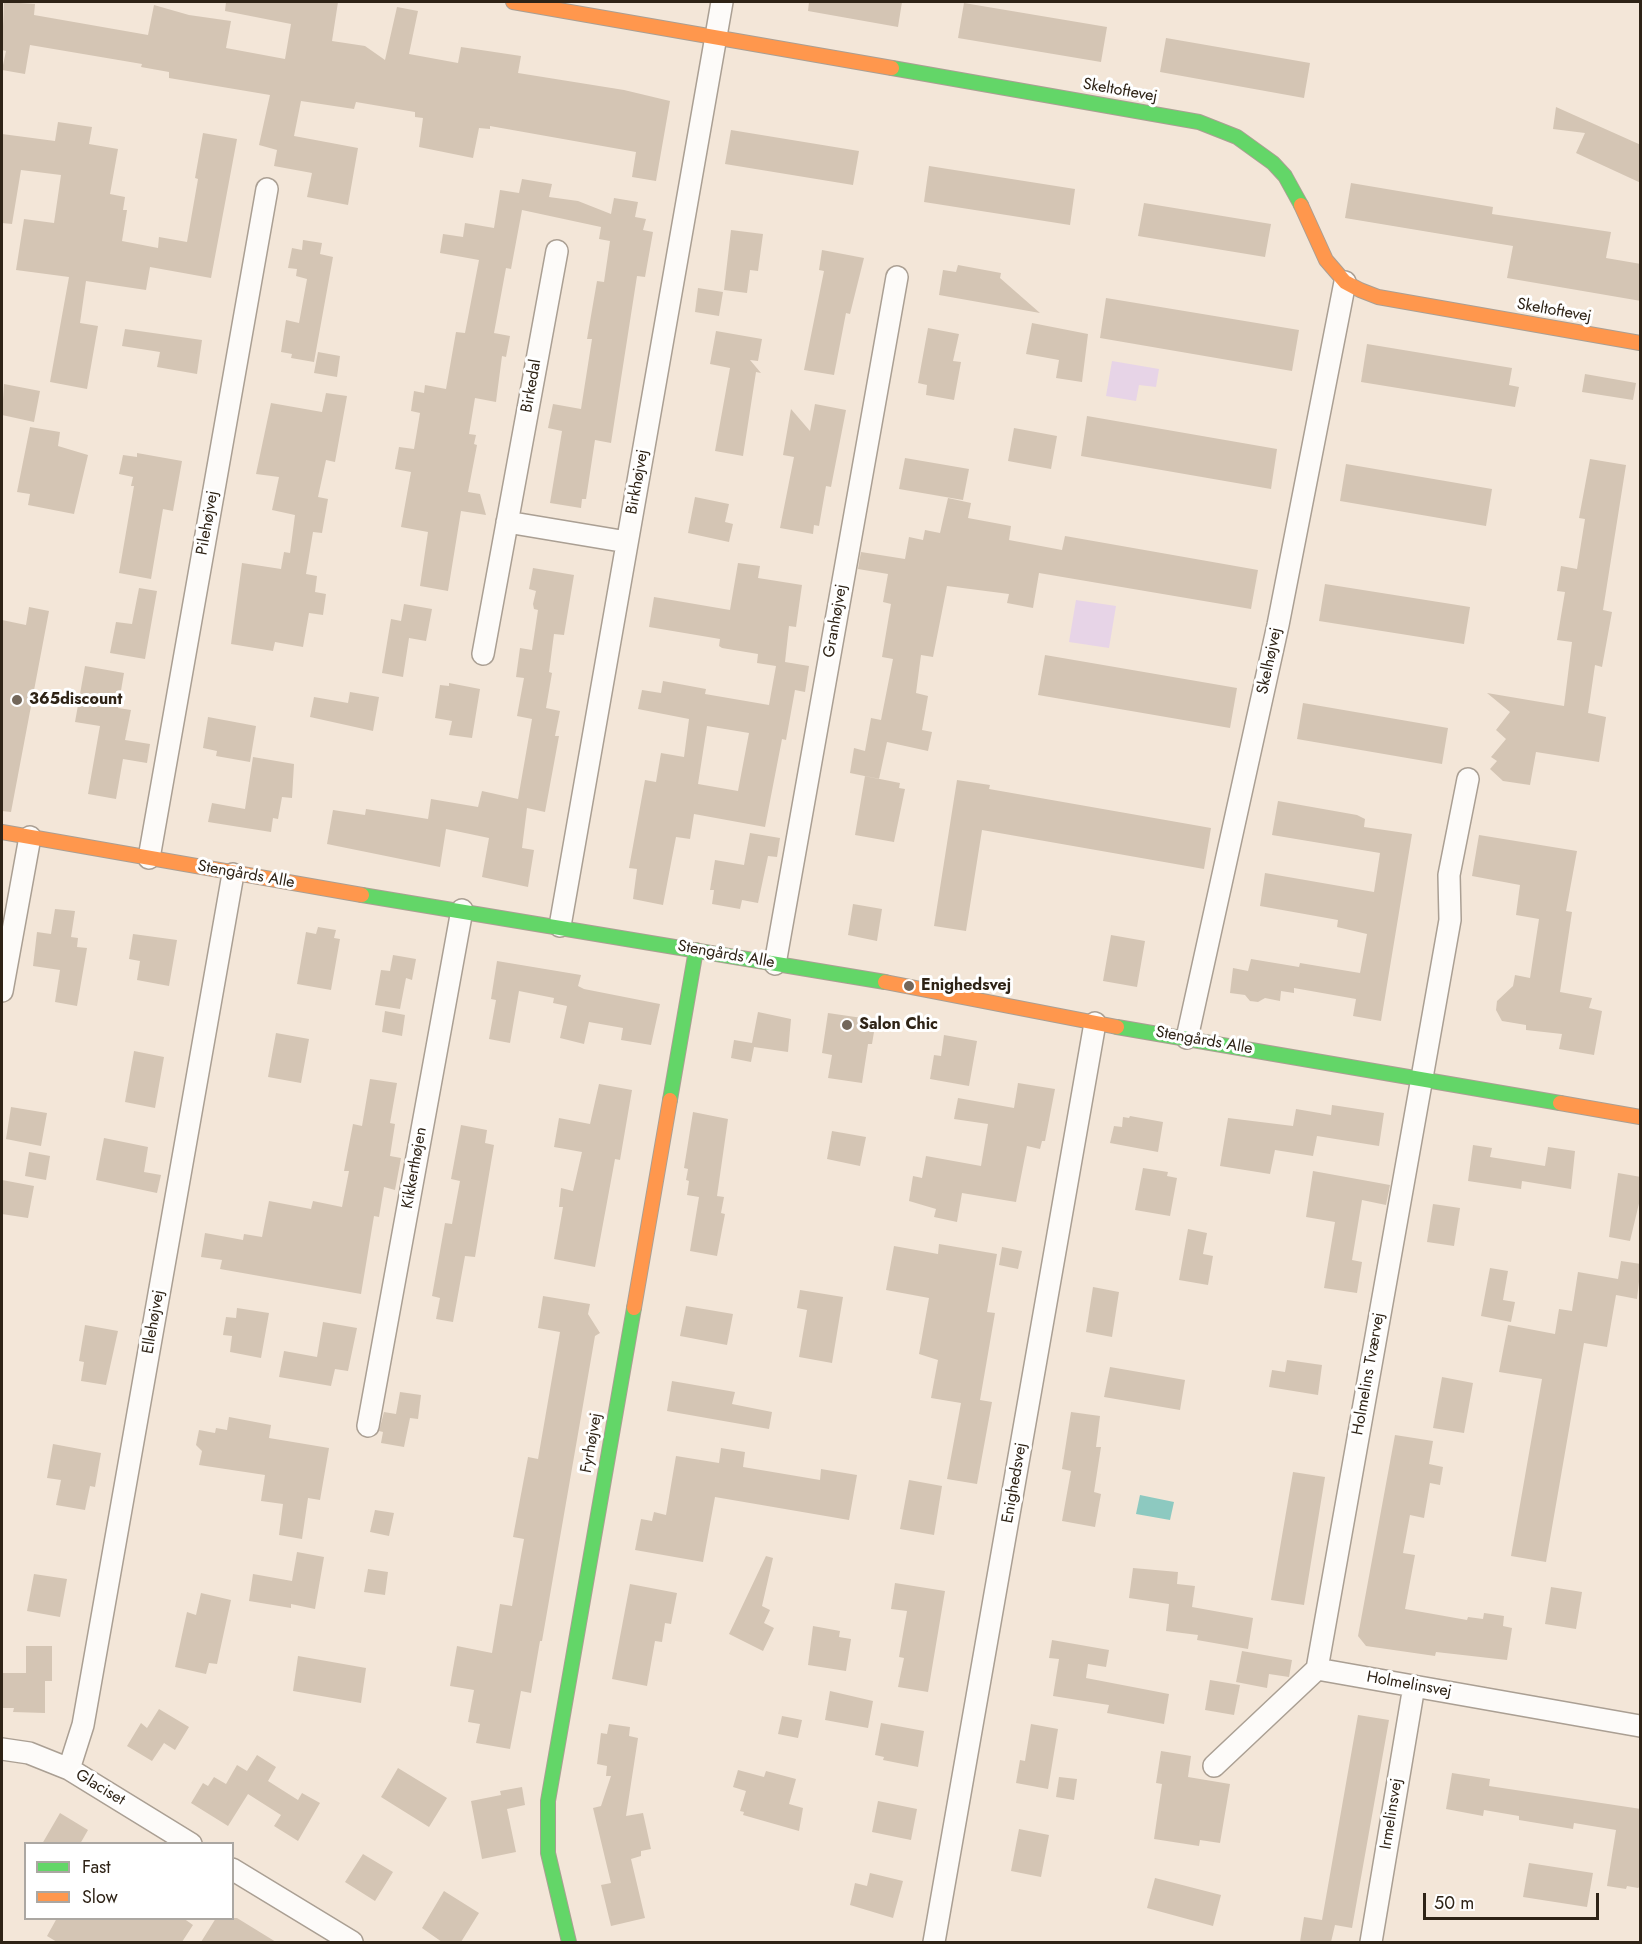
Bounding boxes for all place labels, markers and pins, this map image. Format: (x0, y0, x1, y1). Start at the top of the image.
place label: 365discount (29, 690, 122, 710)
marker: 365discount (10, 693, 24, 707)
place label: Enighedsvej (921, 976, 1011, 996)
marker: Enighedsvej (902, 979, 916, 993)
place label: Salon Chic (859, 1015, 938, 1035)
marker: Salon Chic (840, 1018, 854, 1032)

